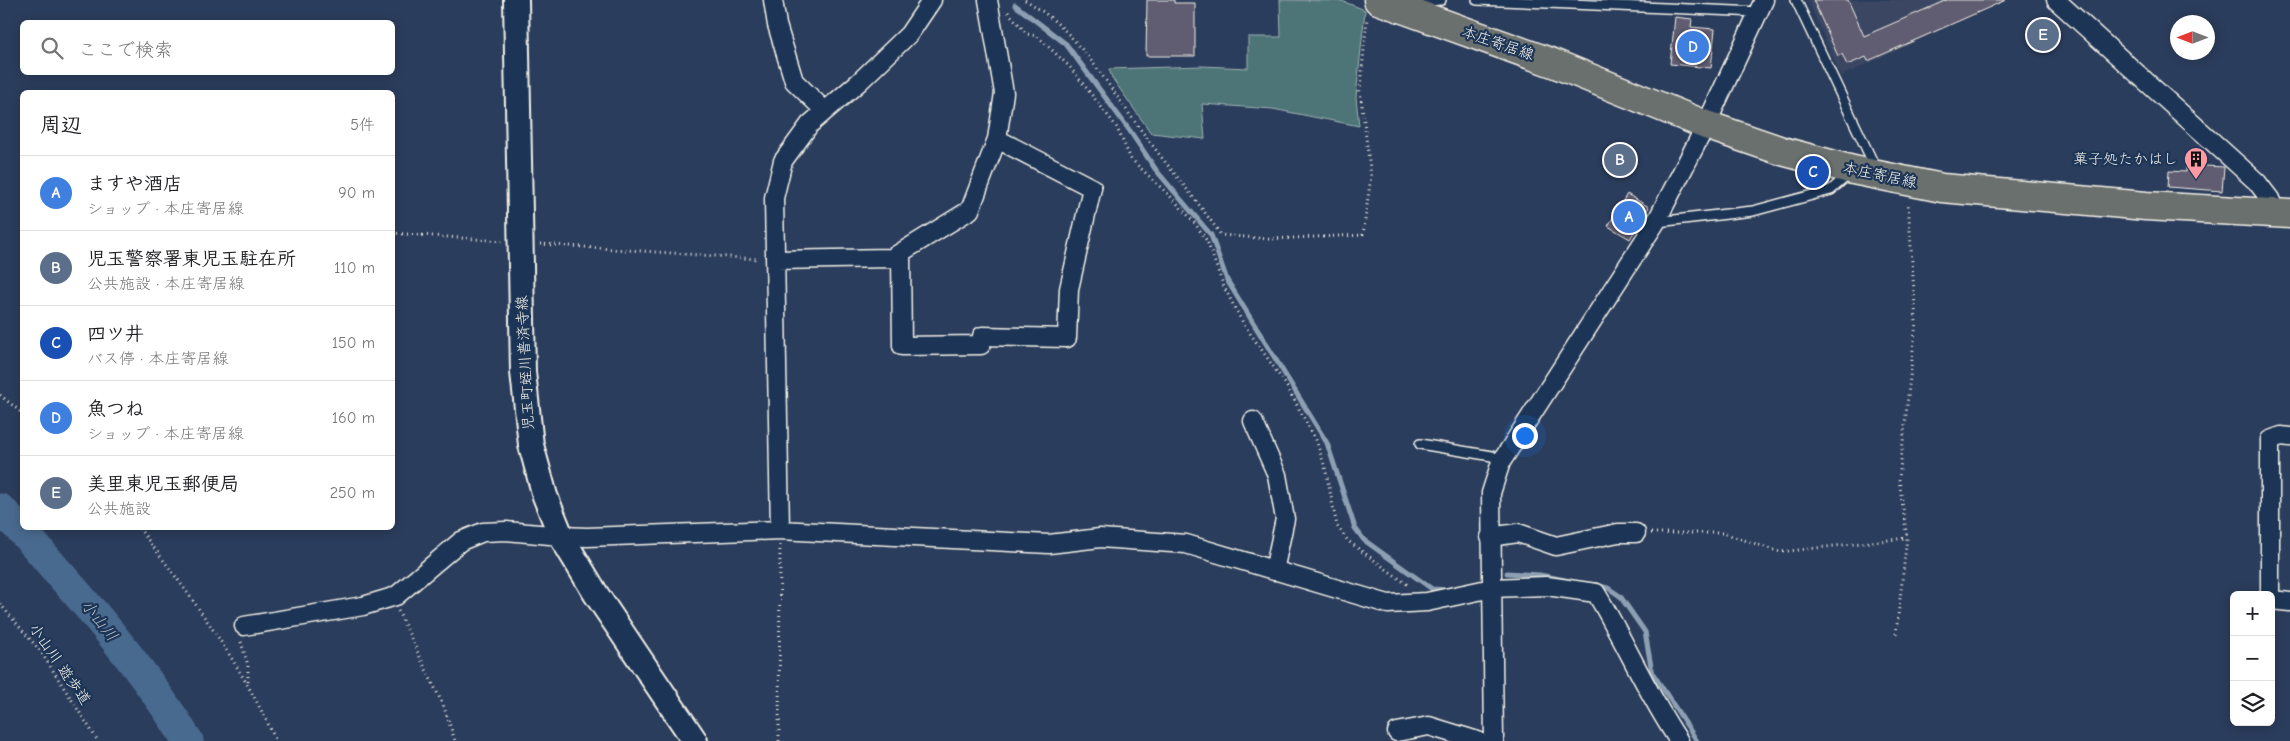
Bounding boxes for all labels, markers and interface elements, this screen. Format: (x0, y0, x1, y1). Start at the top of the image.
north arrow (2170, 15, 2215, 60)
pin: E (2027, 16, 2059, 54)
search box (20, 20, 395, 75)
street label: 本庄寄居線 (1460, 22, 1536, 64)
pin: D (1677, 28, 1709, 66)
icon: search (38, 34, 66, 62)
text: ここで検索 (78, 39, 173, 61)
text: 周辺 (40, 113, 82, 137)
text: 5件 (350, 116, 375, 134)
pin: B (1604, 141, 1636, 179)
building icon: 菓子処たかはし (2183, 146, 2209, 180)
place label: 菓子処たかはし (2073, 150, 2178, 168)
pin: C (1797, 153, 1829, 191)
street label: 本庄寄居線 (1841, 158, 1919, 192)
text: ますや酒店 (87, 173, 182, 195)
text: A (52, 184, 60, 202)
text: 90 m (338, 184, 375, 202)
pin: A (1613, 198, 1645, 236)
text: ショップ · 本庄寄居線 (87, 200, 244, 218)
text: 児玉警察署東児玉駐在所 (87, 248, 296, 270)
text: B (51, 259, 61, 277)
text: 110 m (334, 259, 375, 277)
text: 公共施設 · 本庄寄居線 (87, 275, 245, 293)
street label: 児玉町蛭川普済寺線 (512, 295, 538, 431)
text: 四ツ井 (87, 323, 144, 345)
text: C (51, 334, 61, 352)
text: 150 m (332, 334, 375, 352)
text: バス停 · 本庄寄居線 (87, 350, 229, 368)
text: 魚つね (87, 398, 144, 420)
text: D (51, 409, 61, 427)
text: 160 m (332, 409, 375, 427)
your location (1512, 423, 1538, 449)
text: ショップ · 本庄寄居線 (87, 425, 244, 443)
text: 美里東児玉郵便局 (87, 473, 239, 495)
text: E (51, 484, 61, 502)
text: 250 m (330, 484, 375, 502)
text: 公共施設 (87, 500, 151, 518)
map controls (2230, 591, 2275, 726)
button: + (2230, 591, 2275, 636)
water label: 小山川 (77, 596, 121, 645)
street label: 小山川 遊歩道 (25, 620, 95, 708)
button: − (2230, 636, 2275, 681)
button: layers (2230, 681, 2275, 726)

